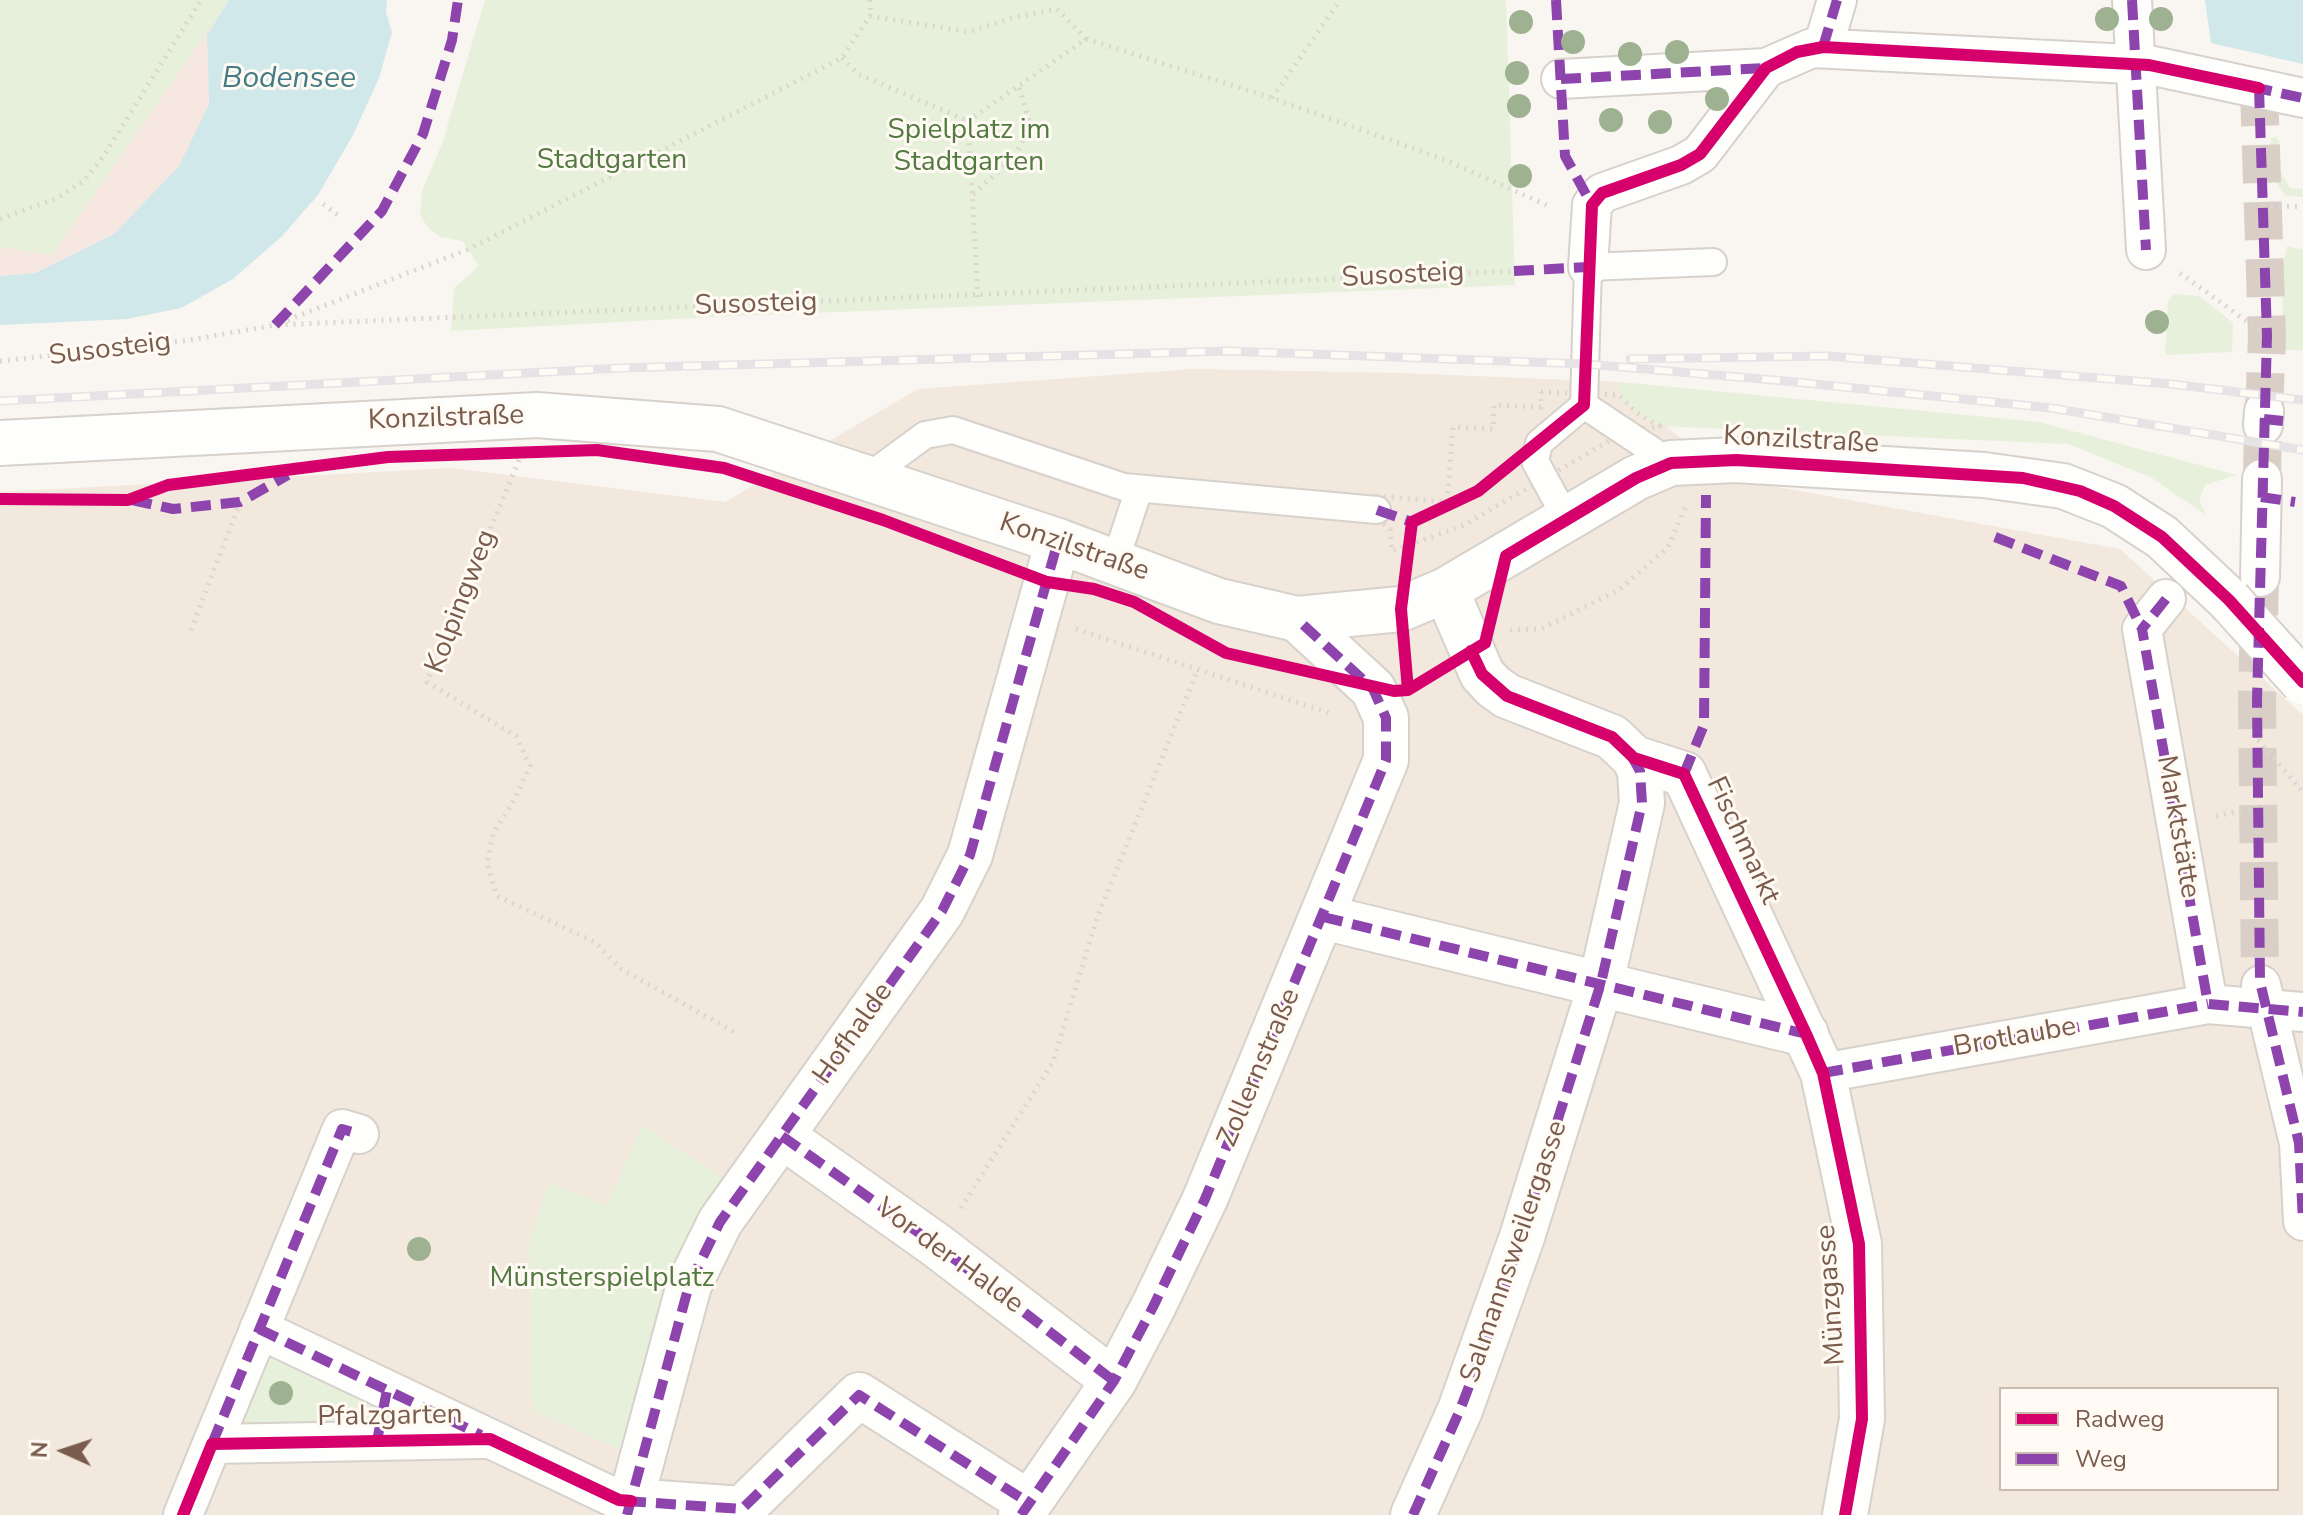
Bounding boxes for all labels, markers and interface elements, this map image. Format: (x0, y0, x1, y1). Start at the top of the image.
water label: Bodensee (222, 62, 356, 98)
park label: Spielplatz im Stadtgarten (887, 114, 1051, 180)
park label: Stadtgarten (537, 144, 687, 178)
street label: Susosteig (1341, 256, 1465, 296)
street label: Susosteig (694, 286, 818, 324)
street label: Susosteig (47, 326, 173, 374)
street label: Konzilstraße (367, 399, 525, 439)
street label: Konzilstraße (1722, 420, 1880, 462)
street label: Konzilstraße (995, 507, 1153, 589)
street label: Kolpingweg (419, 526, 505, 678)
street label: Marktstätte (2148, 753, 2206, 901)
street label: Fischmarkt (1698, 772, 1786, 910)
street label: Hofhalde (807, 977, 901, 1091)
street label: Zollernstraße (1212, 984, 1308, 1152)
street label: Brotlaube (1951, 1011, 2079, 1065)
street label: Salmannsweilergasse (1454, 1117, 1576, 1387)
street label: Vor der Halde (869, 1192, 1029, 1322)
street label: Münzgasse (1810, 1223, 1854, 1367)
park label: Münsterspielplatz (489, 1262, 715, 1296)
legend (1999, 1387, 2279, 1491)
street label: Pfalzgarten (317, 1399, 463, 1435)
text: Radweg (2075, 1403, 2165, 1435)
north arrow (24, 1411, 104, 1491)
text: N (25, 1441, 55, 1459)
text: Weg (2075, 1443, 2127, 1475)

